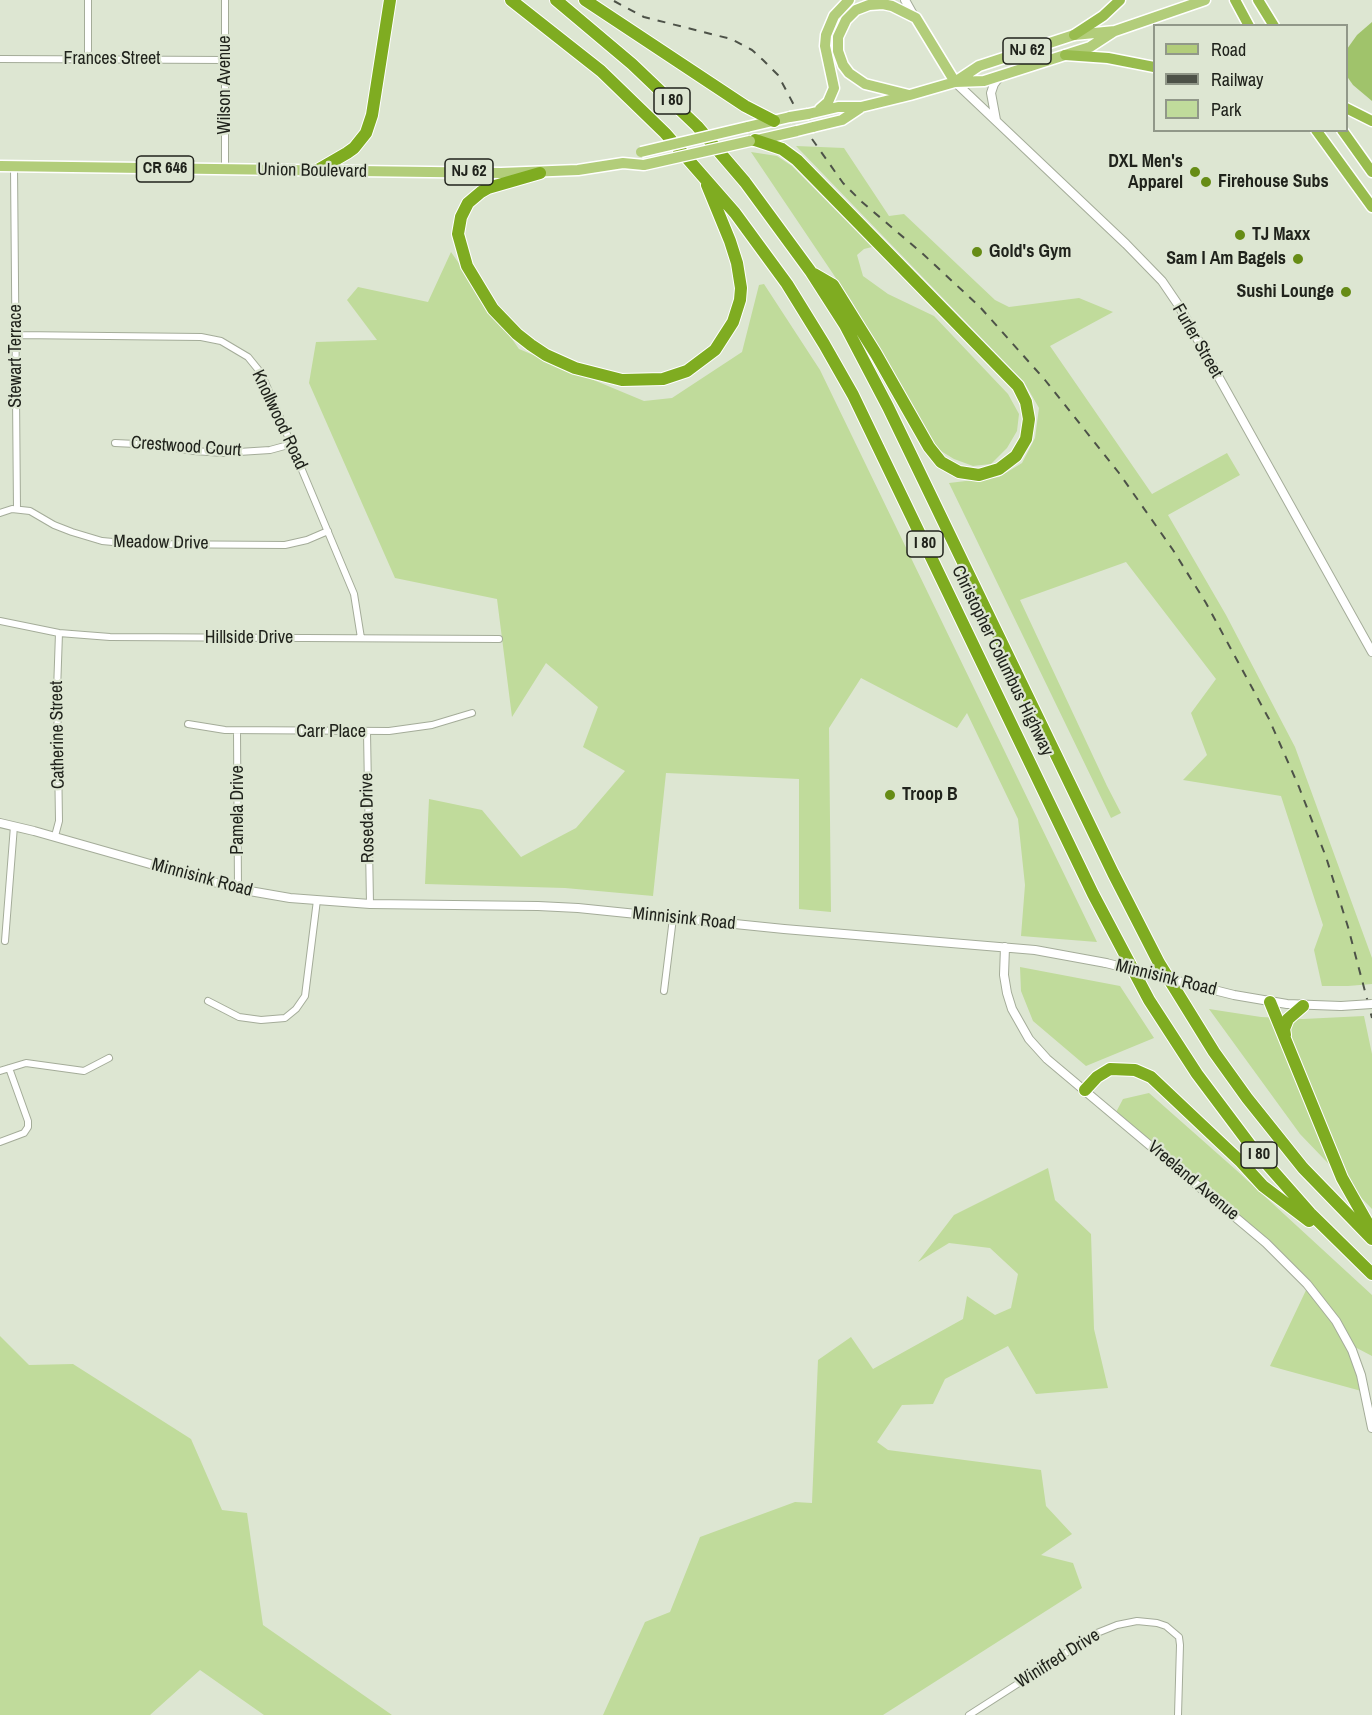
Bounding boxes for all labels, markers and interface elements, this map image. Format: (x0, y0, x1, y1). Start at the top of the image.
legend (1153, 24, 1348, 132)
street label: Wilson Avenue (214, 35, 236, 135)
text: Road (1211, 37, 1246, 62)
road number: NJ 62 (1003, 38, 1051, 64)
street label: Frances Street (64, 48, 160, 70)
text: Railway (1211, 67, 1264, 92)
road number: I 80 (654, 88, 690, 114)
text: Park (1211, 97, 1241, 122)
place label: DXL Men's Apparel (1108, 151, 1183, 194)
road number: CR 646 (136, 156, 194, 182)
street label: Union Boulevard (257, 159, 367, 183)
road number: NJ 62 (445, 159, 493, 185)
marker: DXL Men's Apparel (1188, 165, 1202, 179)
place label: Firehouse Subs (1218, 171, 1329, 193)
marker: Firehouse Subs (1199, 175, 1213, 189)
place label: TJ Maxx (1252, 224, 1310, 246)
marker: TJ Maxx (1233, 228, 1247, 242)
place label: Gold's Gym (989, 241, 1071, 263)
marker: Gold's Gym (970, 245, 984, 259)
place label: Sam I Am Bagels (1166, 248, 1286, 270)
marker: Sam I Am Bagels (1291, 252, 1305, 266)
place label: Sushi Lounge (1236, 281, 1334, 303)
marker: Sushi Lounge (1339, 285, 1353, 299)
street label: Furler Street (1167, 300, 1227, 382)
street label: Stewart Terrace (5, 304, 27, 408)
street label: Knollwood Road (247, 367, 311, 473)
street label: Crestwood Court (130, 432, 242, 462)
street label: Meadow Drive (113, 531, 209, 555)
road number: I 80 (907, 531, 943, 557)
street label: Christopher Columbus Highway (946, 562, 1058, 760)
street label: Hillside Drive (205, 627, 293, 649)
street label: Catherine Street (46, 681, 70, 789)
street label: Carr Place (296, 721, 366, 743)
street label: Pamela Drive (227, 765, 249, 855)
street label: Roseda Drive (356, 773, 380, 863)
place label: Troop B (902, 784, 958, 806)
marker: Troop B (883, 788, 897, 802)
street label: Minnisink Road (149, 854, 255, 902)
street label: Minnisink Road (631, 903, 737, 935)
street label: Minnisink Road (1113, 955, 1219, 1001)
street label: Vreeland Avenue (1143, 1137, 1243, 1225)
road number: I 80 (1241, 1142, 1277, 1168)
street label: Winifred Drive (1012, 1625, 1104, 1693)

